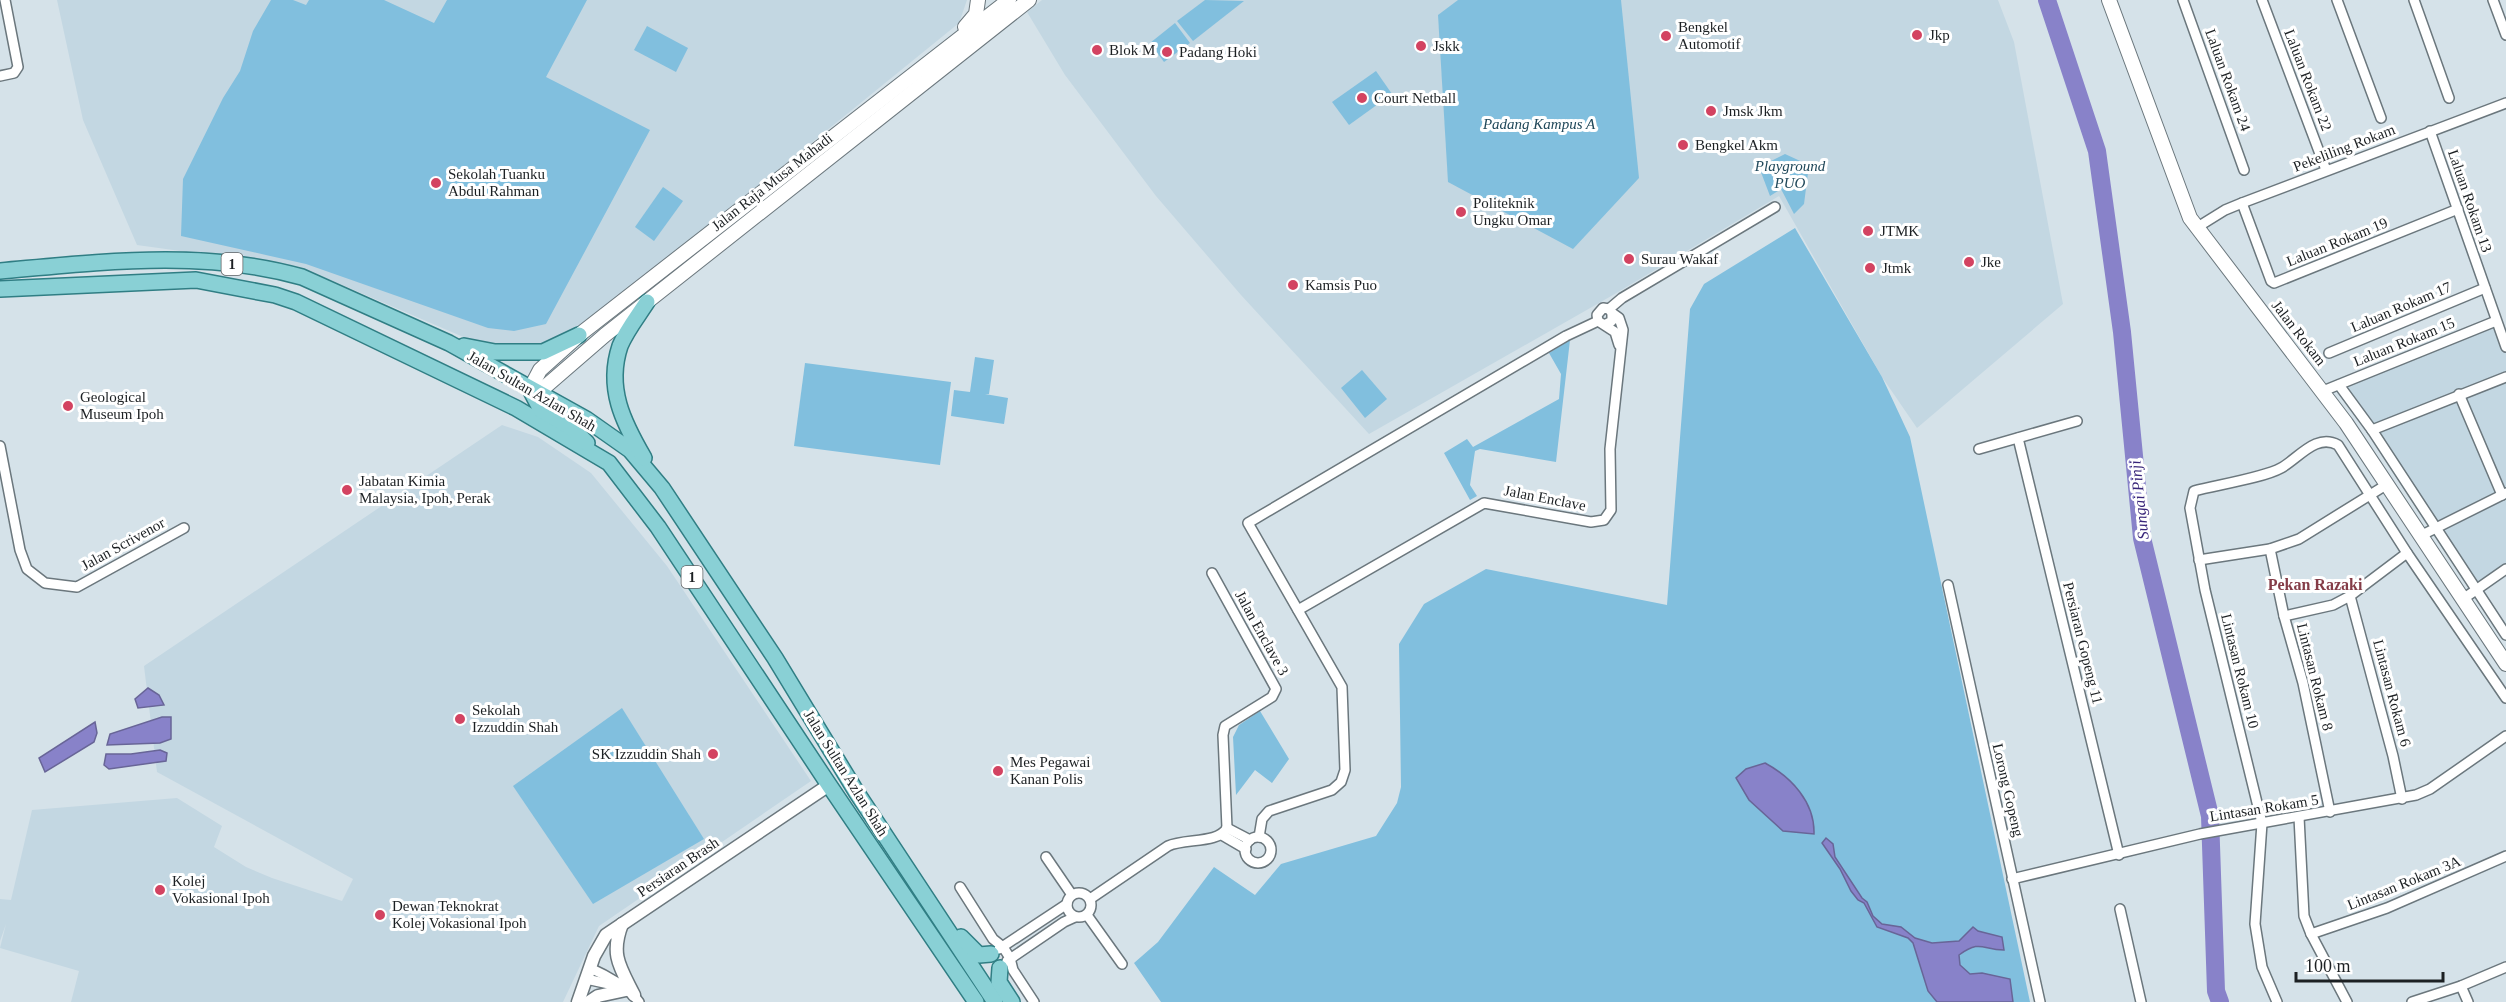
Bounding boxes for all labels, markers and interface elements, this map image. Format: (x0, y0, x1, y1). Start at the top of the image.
place label: Bengkel Automotif (1678, 19, 1741, 52)
place label: Jkp (1929, 27, 1950, 43)
street label: Laluan Rokam 24 (2202, 27, 2254, 134)
street label: Laluan Rokam 22 (2281, 27, 2335, 133)
marker: Jkp (1910, 28, 1924, 42)
marker: Bengkel Automotif (1659, 29, 1673, 43)
place label: Jskk (1433, 38, 1460, 54)
marker: Jskk (1414, 39, 1428, 53)
place label: Blok M (1109, 42, 1155, 58)
marker: Blok M (1090, 43, 1104, 57)
place label: Padang Hoki (1179, 44, 1257, 60)
marker: Padang Hoki (1160, 45, 1174, 59)
place label: Court Netball (1374, 90, 1456, 106)
marker: Court Netball (1355, 91, 1369, 105)
place label: Jmsk Jkm (1723, 103, 1783, 119)
marker: Jmsk Jkm (1704, 104, 1718, 118)
park label: Padang Kampus A (1482, 116, 1596, 132)
street label: Pekeliling Rokam (2291, 121, 2398, 175)
street label: Jalan Raja Musa Mahadi (708, 130, 836, 234)
place label: Bengkel Akm (1695, 137, 1778, 153)
marker: Bengkel Akm (1676, 138, 1690, 152)
street label: Laluan Rokam 13 (2445, 148, 2495, 254)
park label: Playground PUO (1754, 158, 1826, 191)
place label: Sekolah Tuanku Abdul Rahman (448, 166, 546, 199)
marker: Sekolah Tuanku Abdul Rahman (429, 176, 443, 190)
place label: Politeknik Ungku Omar (1473, 195, 1552, 228)
marker: Politeknik Ungku Omar (1454, 205, 1468, 219)
street label: Laluan Rokam 19 (2284, 214, 2390, 270)
place label: JTMK (1880, 223, 1919, 239)
marker: JTMK (1861, 224, 1875, 238)
place label: Surau Wakaf (1641, 251, 1718, 267)
marker: Surau Wakaf (1622, 252, 1636, 266)
road number: 1 (222, 253, 242, 275)
place label: Jke (1981, 254, 2001, 270)
marker: Jke (1962, 255, 1976, 269)
place label: Jtmk (1882, 260, 1912, 276)
marker: Jtmk (1863, 261, 1877, 275)
place label: Kamsis Puo (1305, 277, 1377, 293)
marker: Kamsis Puo (1286, 278, 1300, 292)
street label: Laluan Rokam 17 (2348, 278, 2454, 335)
street label: Jalan Rokam (2269, 297, 2329, 369)
street label: Laluan Rokam 15 (2351, 314, 2457, 370)
street label: Jalan Sultan Azlan Shah (465, 348, 599, 435)
place label: Geological Museum Ipoh (80, 389, 164, 422)
marker: Geological Museum Ipoh (61, 399, 75, 413)
water label: Sungai Pinji (2126, 459, 2153, 540)
place label: Jabatan Kimia Malaysia, Ipoh, Perak (359, 473, 491, 506)
street label: Jalan Enclave (1503, 482, 1588, 514)
marker: Jabatan Kimia Malaysia, Ipoh, Perak (340, 483, 354, 497)
street label: Jalan Scrivenor (78, 514, 168, 574)
road number: 1 (682, 566, 702, 588)
district label: Pekan Razaki (2268, 576, 2363, 593)
street label: Persiaran Gopeng 11 (2060, 580, 2106, 706)
street label: Jalan Enclave 3 (1232, 588, 1292, 678)
street label: Lintasan Rokam 10 (2218, 612, 2262, 730)
street label: Lintasan Rokam 8 (2294, 622, 2336, 732)
street label: Lintasan Rokam 6 (2370, 638, 2414, 749)
place label: Sekolah Izzuddin Shah (472, 702, 559, 735)
street label: Jalan Sultan Azlan Shah (801, 707, 892, 839)
marker: Sekolah Izzuddin Shah (453, 712, 467, 726)
street label: Lorong Gopeng (1989, 742, 2027, 839)
place label: SK Izzuddin Shah (592, 746, 701, 762)
marker: SK Izzuddin Shah (706, 747, 720, 761)
place label: Mes Pegawai Kanan Polis (1010, 754, 1090, 787)
marker: Mes Pegawai Kanan Polis (991, 764, 1005, 778)
street label: Lintasan Rokam 5 (2208, 791, 2320, 825)
street label: Persiaran Brash (634, 834, 722, 900)
street label: Lintasan Rokam 3A (2345, 853, 2463, 913)
place label: Kolej Vokasional Ipoh (172, 873, 270, 906)
marker: Kolej Vokasional Ipoh (153, 883, 167, 897)
place label: Dewan Teknokrat Kolej Vokasional Ipoh (392, 898, 527, 931)
marker: Dewan Teknokrat Kolej Vokasional Ipoh (373, 908, 387, 922)
scale bar (2296, 945, 2443, 983)
text: 100 m (2305, 956, 2351, 976)

